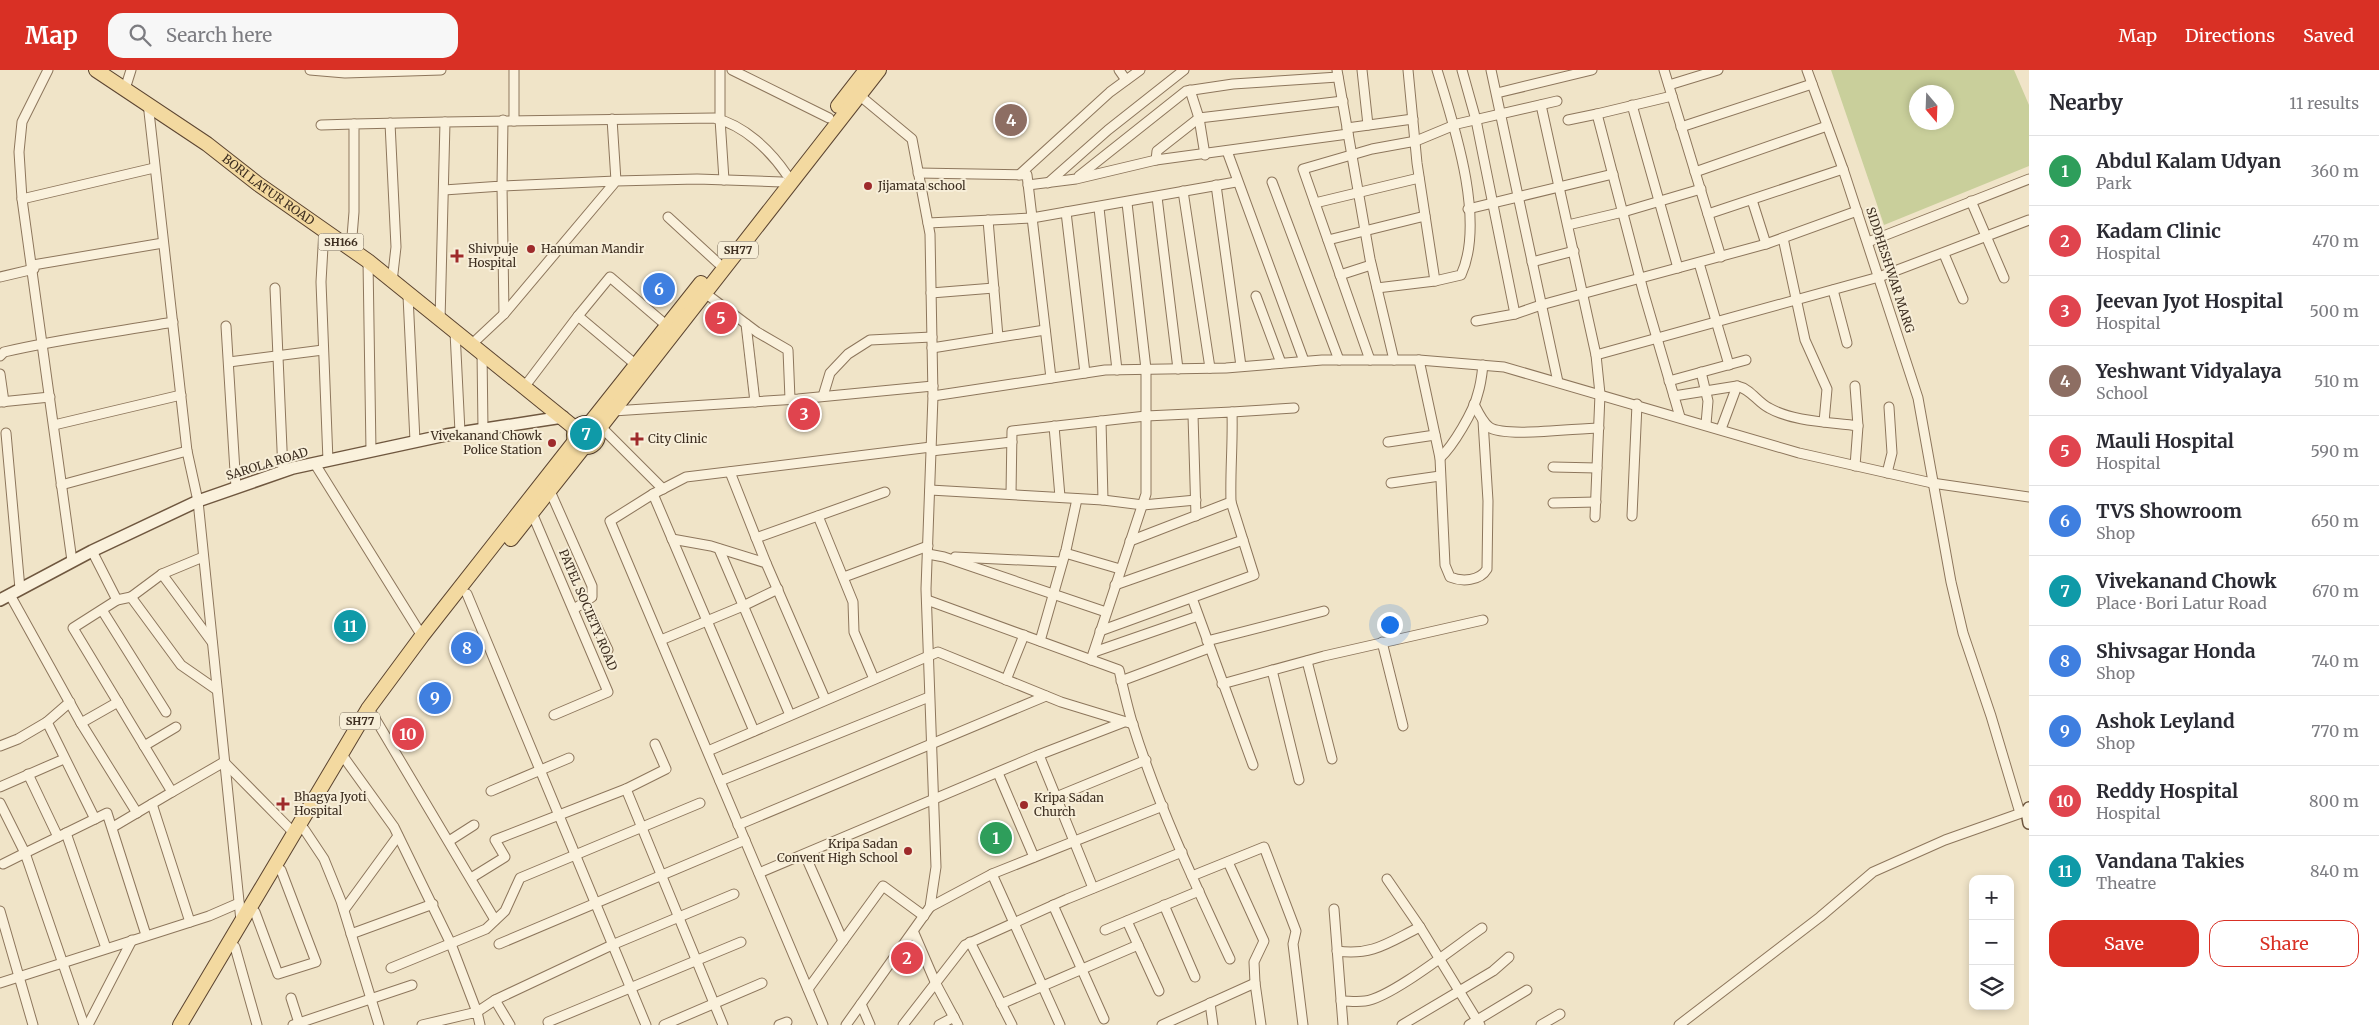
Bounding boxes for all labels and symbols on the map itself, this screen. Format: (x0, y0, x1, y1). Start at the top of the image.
north arrow (1909, 85, 1954, 130)
pin: 4 (995, 101, 1027, 139)
street label: BORI LATUR ROAD (219, 151, 318, 228)
place label: Jijamata school (877, 178, 966, 193)
marker: Jijamata school (862, 180, 874, 192)
street label: SIDDHESHWAR MARG (1863, 205, 1918, 335)
road number: SH166 (318, 233, 364, 250)
place label: Shivpuje Hospital (468, 241, 518, 270)
place label: Hanuman Mandir (541, 241, 645, 256)
road number: SH77 (718, 242, 758, 258)
marker: Hanuman Mandir (525, 243, 537, 255)
marker: Shivpuje Hospital (450, 249, 464, 263)
pin: 6 (643, 270, 675, 308)
pin: 5 (705, 299, 737, 337)
pin: 3 (788, 395, 820, 433)
pin: 7 (570, 415, 602, 453)
place label: Vivekanand Chowk Police Station (430, 428, 542, 457)
place label: City Clinic (648, 431, 707, 446)
marker: City Clinic (630, 432, 644, 446)
marker: Vivekanand Chowk Police Station (546, 437, 558, 449)
street label: SAROLA ROAD (224, 444, 310, 483)
street label: PATEL SOCIETY ROAD (556, 547, 621, 673)
pin: 11 (334, 607, 366, 645)
your location (1377, 612, 1403, 638)
pin: 8 (451, 629, 483, 667)
pin: 9 (419, 679, 451, 717)
road number: SH77 (340, 712, 380, 729)
pin: 10 (392, 715, 424, 753)
place label: Bhagya Jyoti Hospital (294, 789, 367, 818)
place label: Kripa Sadan Church (1034, 790, 1104, 819)
marker: Bhagya Jyoti Hospital (276, 797, 290, 811)
marker: Kripa Sadan Church (1018, 799, 1030, 811)
pin: 1 (980, 819, 1012, 857)
place label: Kripa Sadan Convent High School (777, 836, 898, 865)
marker: Kripa Sadan Convent High School (902, 845, 914, 857)
pin: 2 (891, 939, 923, 977)

